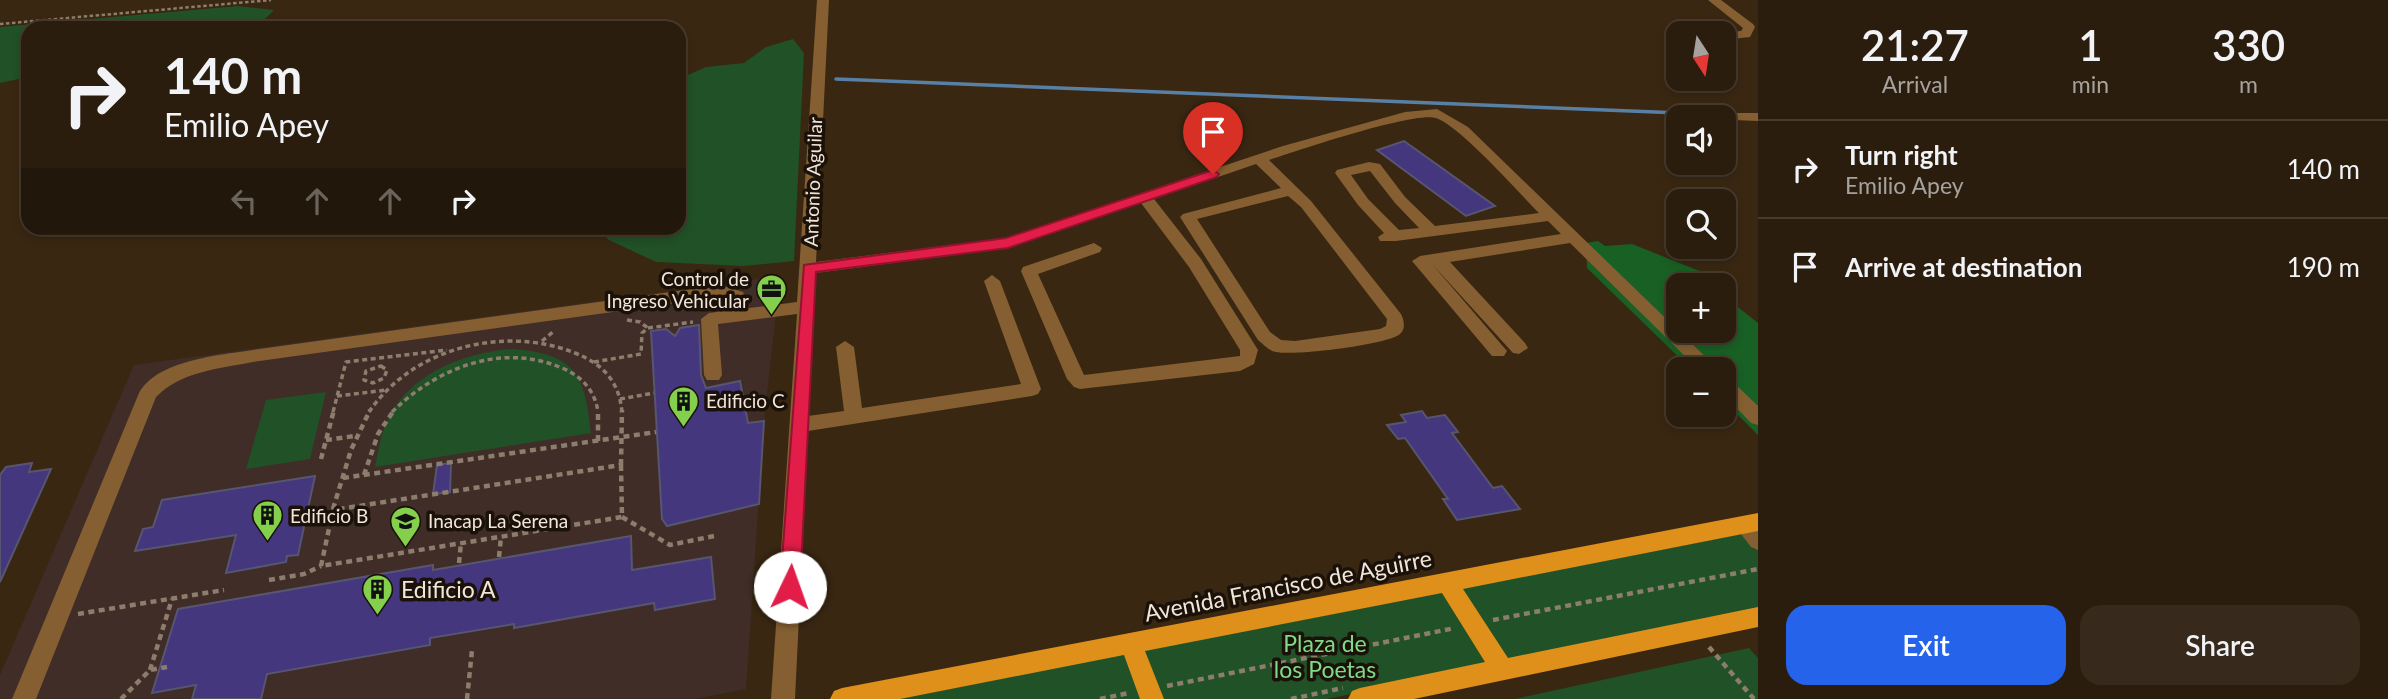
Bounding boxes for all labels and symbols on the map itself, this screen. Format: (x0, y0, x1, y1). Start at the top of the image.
north arrow (1666, 21, 1736, 91)
pin (1183, 102, 1243, 174)
street label: Antonio Aguilar (799, 117, 826, 247)
place label: Control de Ingreso Vehicular (606, 267, 749, 312)
office icon: Control de Ingreso Vehicular (755, 273, 789, 317)
building icon: Edificio C (666, 384, 700, 428)
place label: Edificio C (706, 389, 785, 412)
building icon: Edificio B (250, 499, 284, 543)
place label: Edificio B (290, 504, 368, 527)
school or university icon: Inacap La Serena (388, 504, 422, 548)
place label: Inacap La Serena (428, 509, 568, 532)
street label: Avenida Francisco de Aguirre (1142, 543, 1434, 627)
position arrow (753, 550, 827, 624)
building icon: Edificio A (361, 573, 395, 617)
place label: Edificio A (401, 575, 496, 603)
park label: Plaza de los Poetas (1274, 629, 1376, 683)

